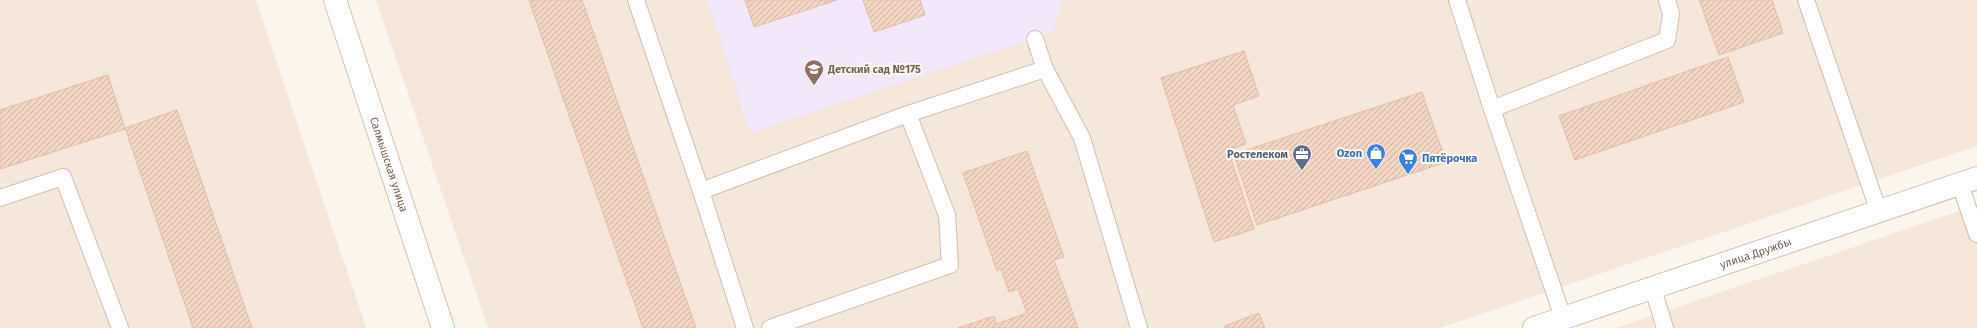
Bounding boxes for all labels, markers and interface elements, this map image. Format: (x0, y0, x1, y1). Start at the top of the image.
school or university icon: Детский сад №175 (803, 58, 825, 86)
place label: Детский сад №175 (827, 63, 921, 76)
street label: Салмышская улица (367, 115, 411, 213)
shop icon: Ozon (1365, 142, 1387, 170)
office icon: Ростелеком (1291, 143, 1313, 171)
place label: Ozon (1337, 147, 1362, 160)
supermarket icon: Пятёрочка (1397, 147, 1419, 175)
place label: Ростелеком (1227, 148, 1289, 161)
place label: Пятёрочка (1422, 152, 1477, 165)
street label: улица Дружбы (1718, 235, 1793, 271)

